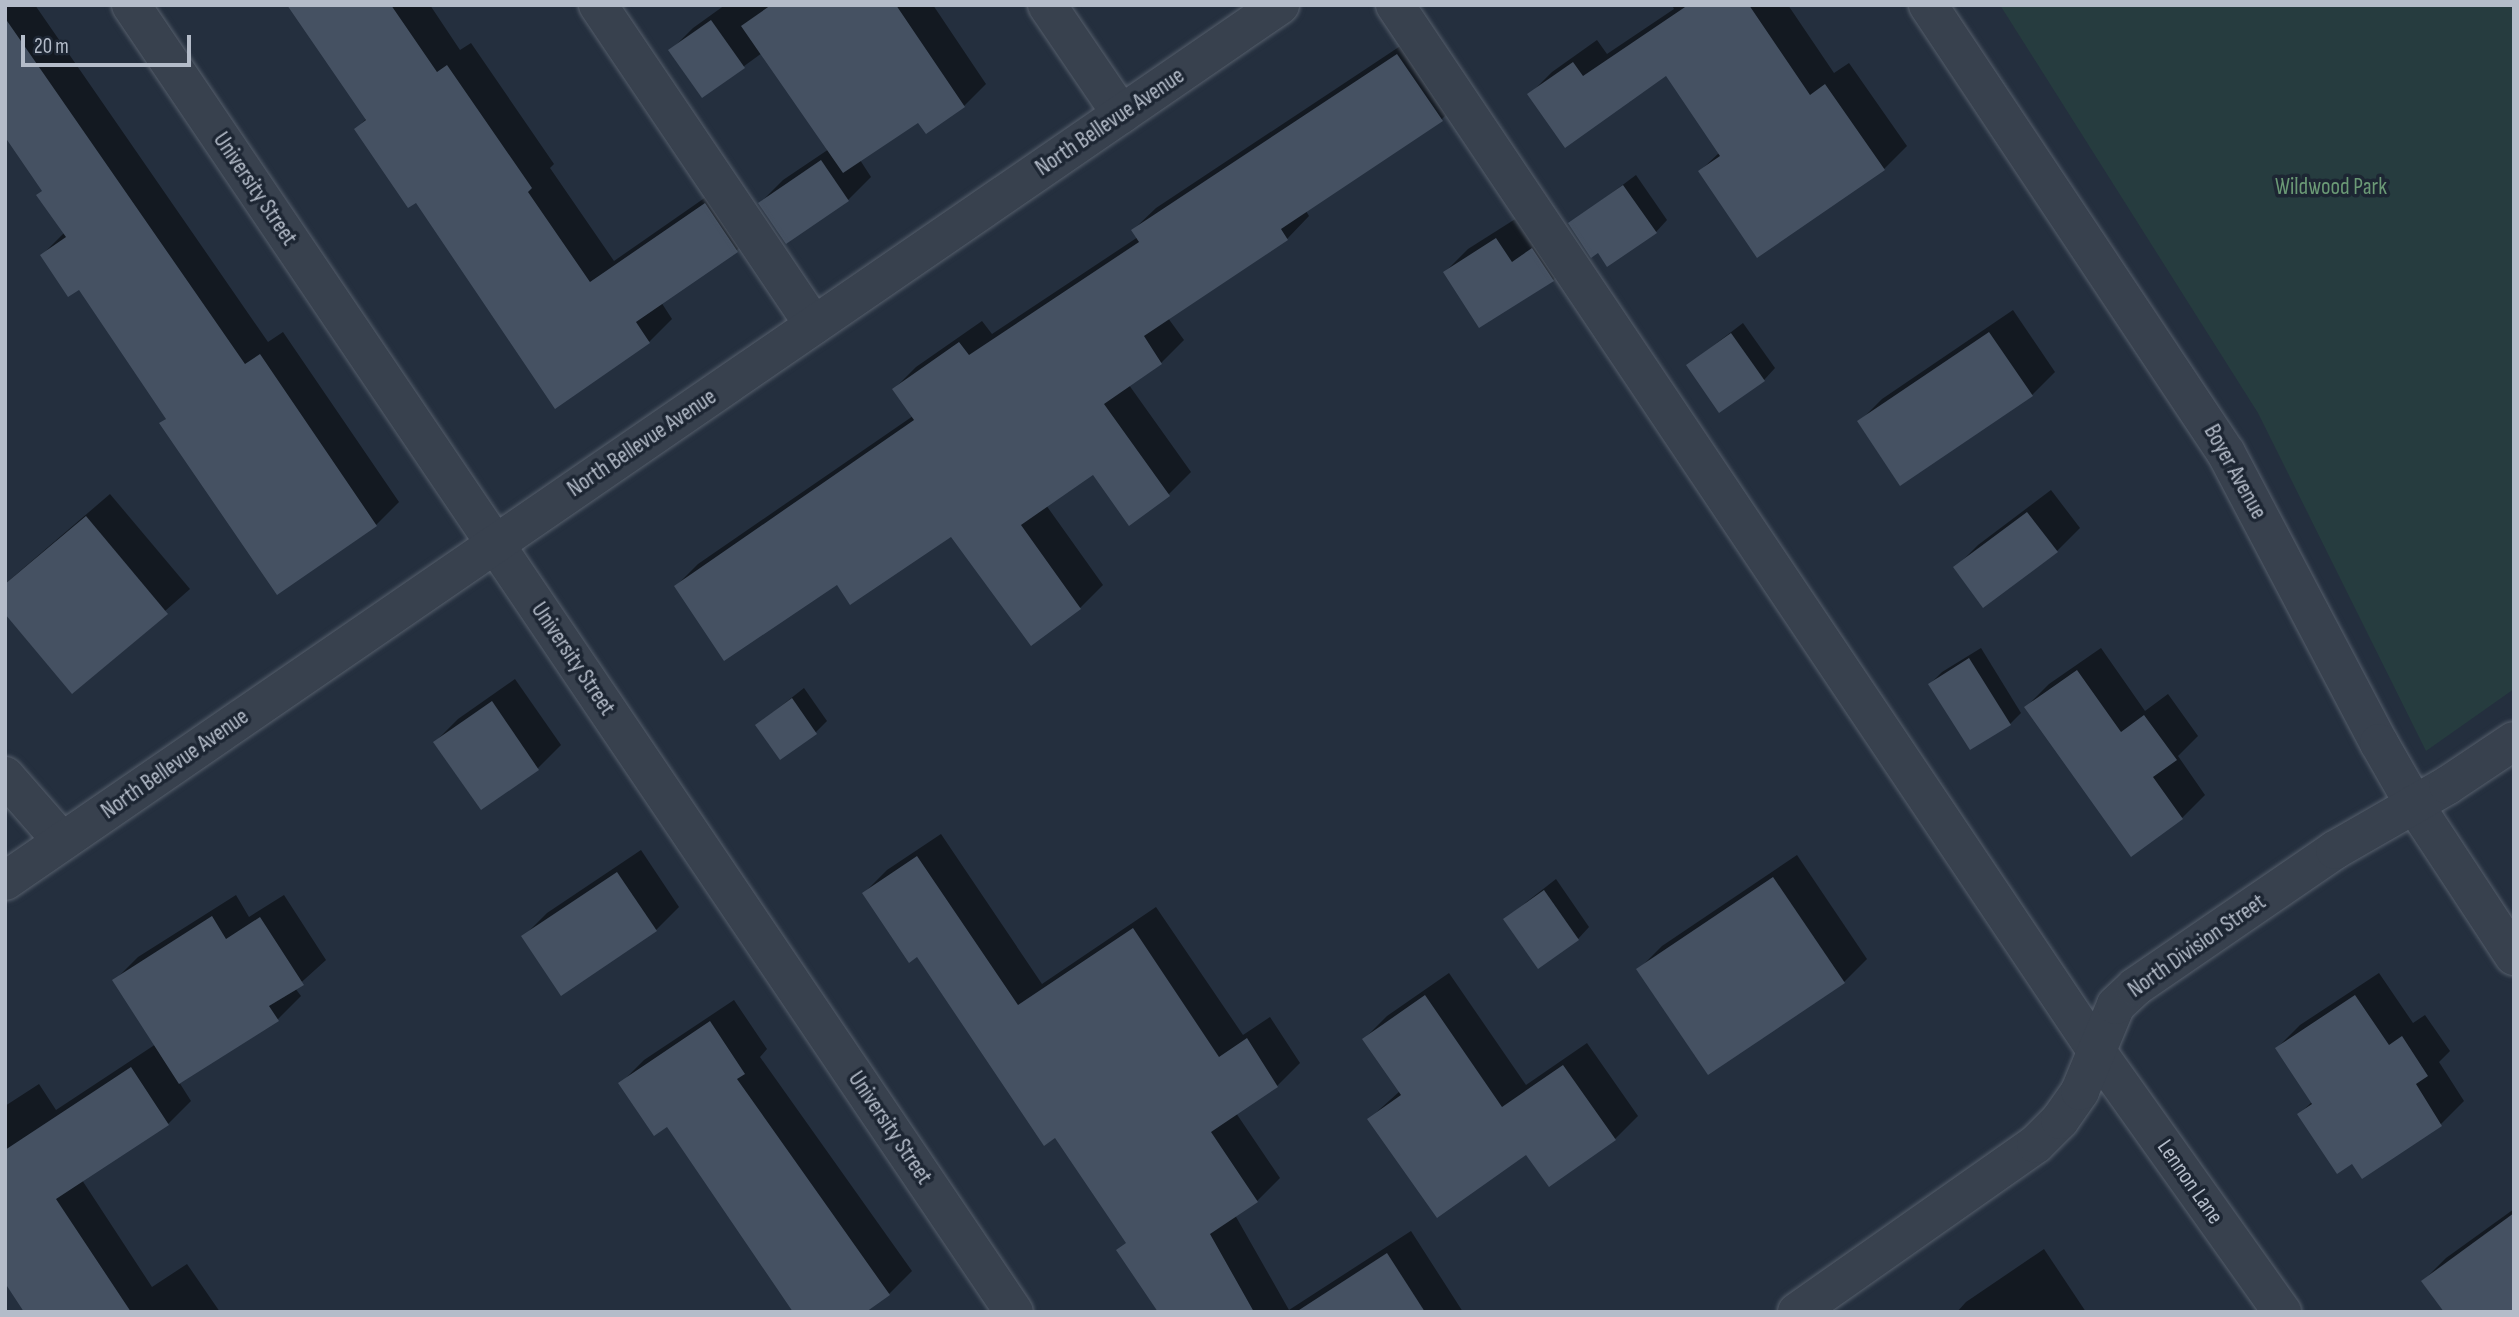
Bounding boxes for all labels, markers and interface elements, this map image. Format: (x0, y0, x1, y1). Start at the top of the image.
scale bar (24, 21, 194, 65)
text: 20 m (34, 34, 69, 59)
street label: North Bellevue Avenue (1030, 62, 1190, 182)
street label: University Street (207, 127, 303, 251)
park label: Wildwood Park (2275, 173, 2387, 201)
street label: North Bellevue Avenue (562, 383, 722, 503)
street label: Boyer Avenue (2198, 420, 2272, 524)
street label: University Street (525, 597, 621, 721)
street label: North Bellevue Avenue (96, 703, 254, 825)
street label: North Division Street (2123, 888, 2271, 1004)
street label: University Street (842, 1066, 938, 1190)
street label: Lennon Lane (2151, 1134, 2229, 1230)

